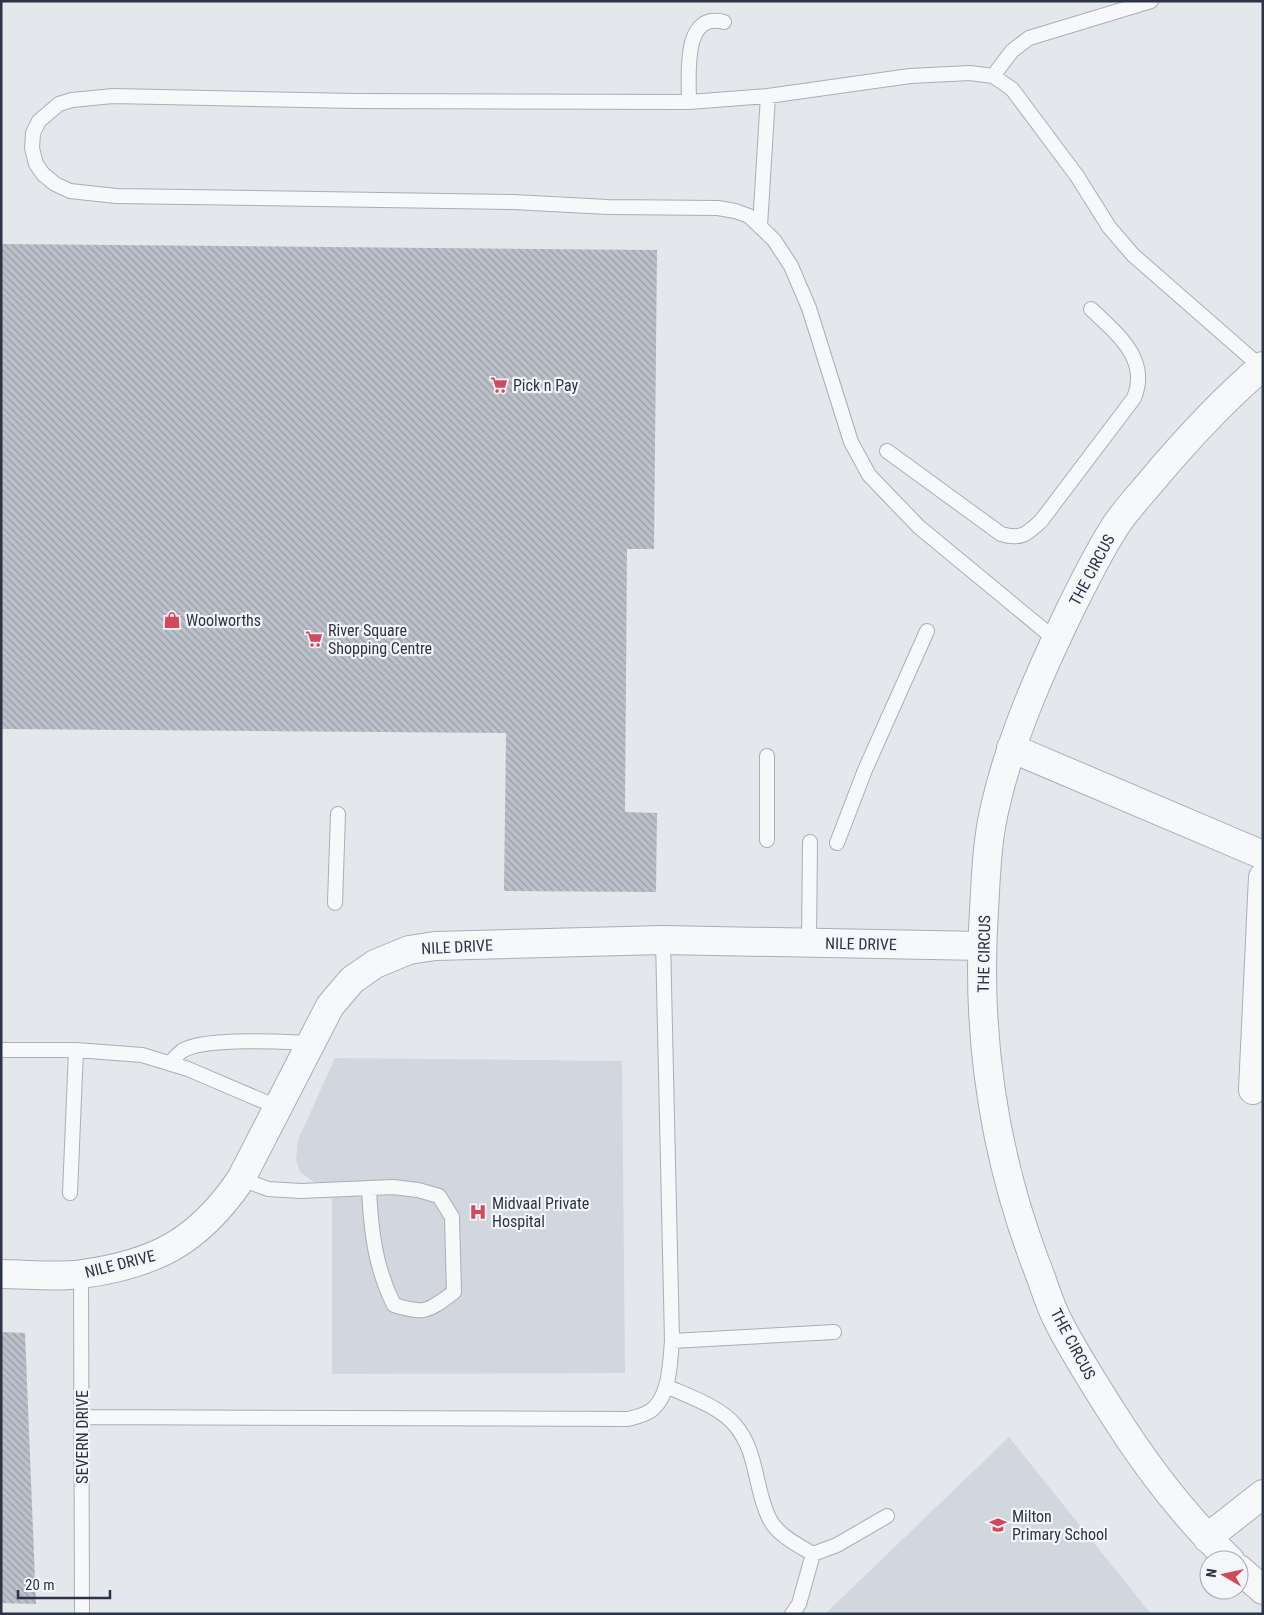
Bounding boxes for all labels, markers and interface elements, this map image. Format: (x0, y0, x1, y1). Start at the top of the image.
supermarket icon: Pick n Pay (489, 375, 509, 395)
place label: Pick n Pay (513, 376, 579, 395)
street label: THE CIRCUS (1065, 531, 1119, 609)
shop icon: Woolworths (162, 610, 182, 630)
place label: Woolworths (186, 611, 261, 630)
place label: River Square Shopping Centre (328, 621, 432, 658)
supermarket icon: River Square Shopping Centre (304, 629, 324, 649)
street label: THE CIRCUS (974, 915, 994, 993)
street label: NILE DRIVE (825, 934, 897, 954)
street label: NILE DRIVE (421, 936, 493, 958)
place label: Midvaal Private Hospital (492, 1194, 589, 1231)
hospital icon: Midvaal Private Hospital (468, 1202, 488, 1222)
street label: NILE DRIVE (83, 1246, 157, 1282)
street label: THE CIRCUS (1046, 1305, 1100, 1383)
street label: SEVERN DRIVE (73, 1390, 92, 1484)
place label: Milton Primary School (1012, 1507, 1108, 1544)
school or university icon: Milton Primary School (988, 1515, 1008, 1535)
north arrow (1199, 1550, 1249, 1600)
text: N (1203, 1567, 1220, 1578)
scale bar (18, 1568, 110, 1600)
text: 20 m (25, 1576, 55, 1594)

